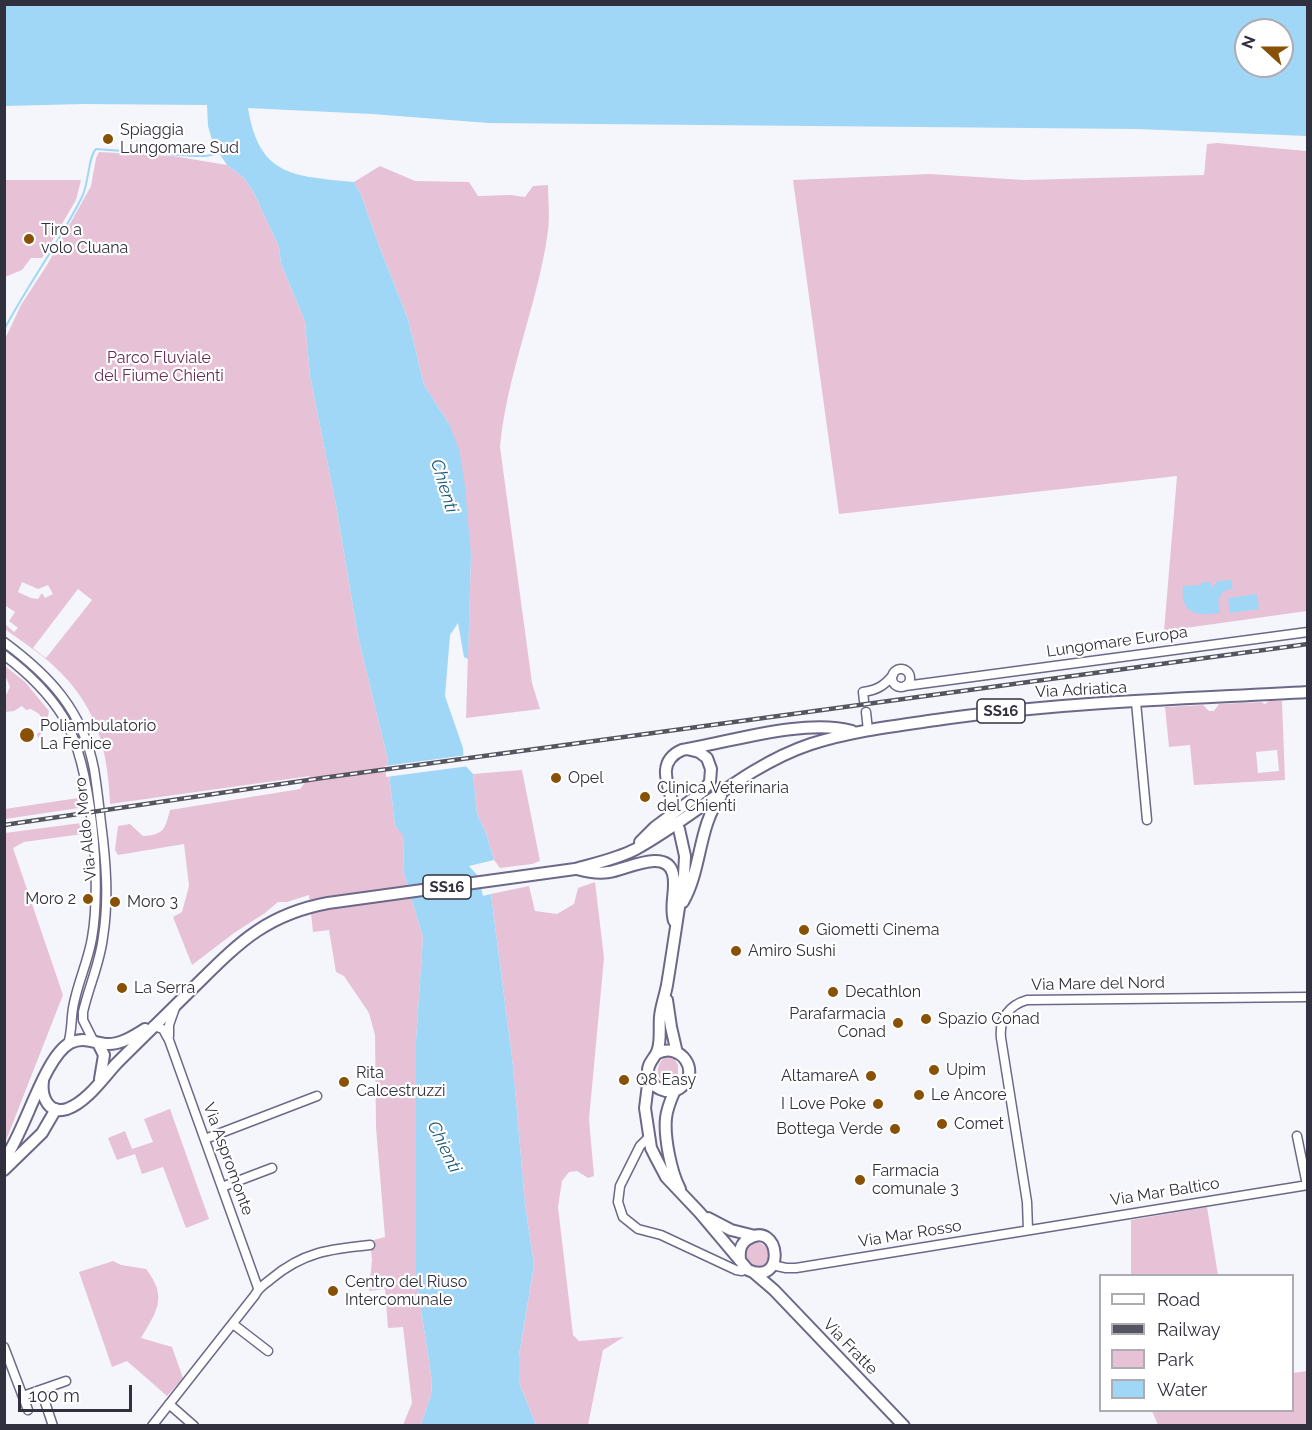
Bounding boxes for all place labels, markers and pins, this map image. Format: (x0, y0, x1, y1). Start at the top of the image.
place label: Spiaggia Lungomare Sud (120, 120, 239, 158)
marker: Spiaggia Lungomare Sud (101, 132, 115, 146)
place label: Tiro a volo Cluana (41, 220, 128, 258)
marker: Tiro a volo Cluana (22, 232, 36, 246)
place label: Poliambulatorio La Fenice (40, 716, 156, 754)
marker: Poliambulatorio La Fenice (18, 726, 36, 744)
place label: Opel (568, 768, 604, 788)
marker: Opel (549, 771, 563, 785)
place label: Clinica Veterinaria del Chienti (657, 778, 789, 816)
marker: Clinica Veterinaria del Chienti (638, 790, 652, 804)
place label: Moro 2 (25, 889, 76, 909)
marker: Moro 2 (81, 892, 95, 906)
place label: Moro 3 (127, 892, 178, 912)
marker: Moro 3 (108, 895, 122, 909)
place label: Giometti Cinema (816, 920, 939, 940)
marker: Giometti Cinema (797, 923, 811, 937)
place label: Amiro Sushi (748, 941, 836, 961)
marker: Amiro Sushi (729, 944, 743, 958)
place label: La Serra (134, 978, 195, 998)
marker: La Serra (115, 981, 129, 995)
place label: Decathlon (845, 982, 921, 1002)
marker: Decathlon (826, 985, 840, 999)
place label: Parafarmacia Conad (789, 1004, 886, 1042)
place label: Spazio Conad (938, 1009, 1040, 1029)
marker: Spazio Conad (919, 1012, 933, 1026)
marker: Parafarmacia Conad (891, 1016, 905, 1030)
place label: Upim (946, 1060, 986, 1080)
place label: Rita Calcestruzzi (356, 1063, 446, 1101)
marker: Upim (927, 1063, 941, 1077)
place label: AltamareA (781, 1066, 859, 1086)
marker: AltamareA (864, 1069, 878, 1083)
place label: Q8 Easy (636, 1070, 696, 1090)
marker: Q8 Easy (617, 1073, 631, 1087)
marker: Rita Calcestruzzi (337, 1075, 351, 1089)
place label: Le Ancore (931, 1085, 1007, 1105)
marker: Le Ancore (912, 1088, 926, 1102)
place label: I Love Poke (781, 1094, 866, 1114)
marker: I Love Poke (871, 1097, 885, 1111)
place label: Comet (954, 1114, 1004, 1134)
marker: Comet (935, 1117, 949, 1131)
place label: Bottega Verde (776, 1119, 883, 1139)
marker: Bottega Verde (888, 1122, 902, 1136)
place label: Farmacia comunale 3 (872, 1161, 959, 1199)
marker: Farmacia comunale 3 (853, 1173, 867, 1187)
place label: Centro del Riuso Intercomunale (345, 1272, 467, 1310)
marker: Centro del Riuso Intercomunale (326, 1284, 340, 1298)

